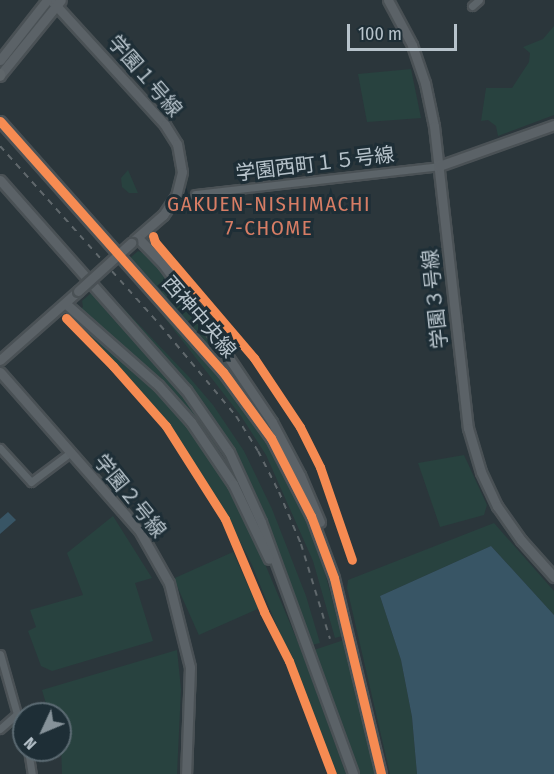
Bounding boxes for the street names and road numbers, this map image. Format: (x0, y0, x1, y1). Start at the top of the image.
street label: 学園１号線 (103, 30, 187, 122)
street label: 学園西町１５号線 (234, 142, 396, 186)
street label: 学園３号線 (418, 248, 452, 350)
street label: 西神中央線 (157, 271, 241, 363)
street label: 学園２号線 (89, 450, 171, 542)

